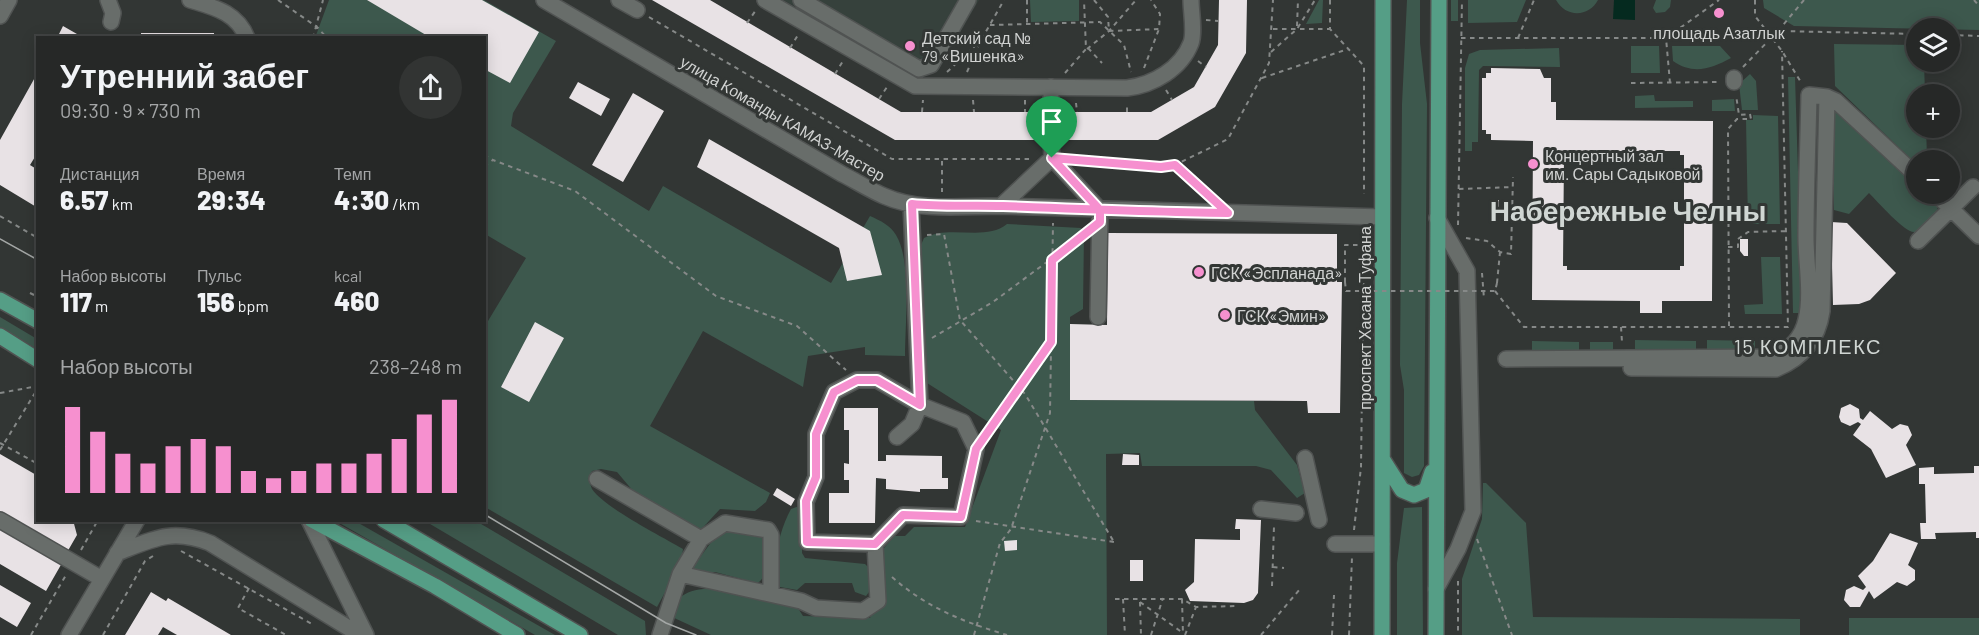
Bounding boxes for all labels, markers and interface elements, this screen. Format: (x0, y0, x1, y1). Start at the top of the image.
marker: площадь Азатлык (1712, 6, 1726, 20)
map controls (1906, 18, 1960, 204)
button: layers (1906, 18, 1960, 72)
place label: площадь Азатлык (1653, 23, 1786, 42)
place label: Детский сад № 79 «Вишенка» (922, 28, 1031, 65)
marker: Детский сад № 79 «Вишенка» (903, 39, 917, 53)
street label: улица Команды КАМАЗ-Мастер (677, 51, 889, 185)
text: Утренний забег (60, 55, 309, 95)
button: share (399, 56, 462, 119)
button: + (1906, 84, 1960, 138)
pin (1026, 96, 1077, 158)
text: 09:30 · 9 × 730 m (60, 98, 201, 122)
icon: arrive (1035, 105, 1068, 138)
place label: Концертный зал им. Сары Садыковой (1545, 146, 1701, 183)
button: − (1906, 150, 1960, 204)
marker: Концертный зал им. Сары Садыковой (1526, 157, 1540, 171)
text: Дистанция (60, 164, 139, 183)
text: Время (197, 164, 245, 183)
text: Темп (334, 164, 371, 183)
text: 6.57 (60, 184, 108, 215)
text: 29:34 (197, 184, 266, 215)
text: 4:30 (334, 184, 389, 215)
district label: Набережные Челны (1490, 193, 1766, 227)
text: km (108, 194, 133, 213)
text: /km (389, 194, 420, 213)
street label: проспект Хасана Туфана (1355, 226, 1374, 410)
place label: ГСК «Эспланада» (1211, 263, 1343, 282)
marker: ГСК «Эспланада» (1192, 265, 1206, 279)
text: Набор высоты (60, 266, 166, 285)
text: Пульс (197, 266, 242, 285)
text: kcal (334, 266, 362, 285)
text: 460 (334, 285, 379, 316)
text: 117 (60, 286, 92, 317)
text: 156 (197, 286, 235, 317)
text: m (92, 296, 108, 315)
text: bpm (235, 296, 269, 315)
place label: ГСК «Эмин» (1237, 306, 1326, 325)
marker: ГСК «Эмин» (1218, 308, 1232, 322)
district label: 15 КОМПЛЕКС (1734, 334, 1882, 358)
text: Набор высоты (60, 354, 193, 378)
text: 238–248 m (369, 354, 462, 378)

